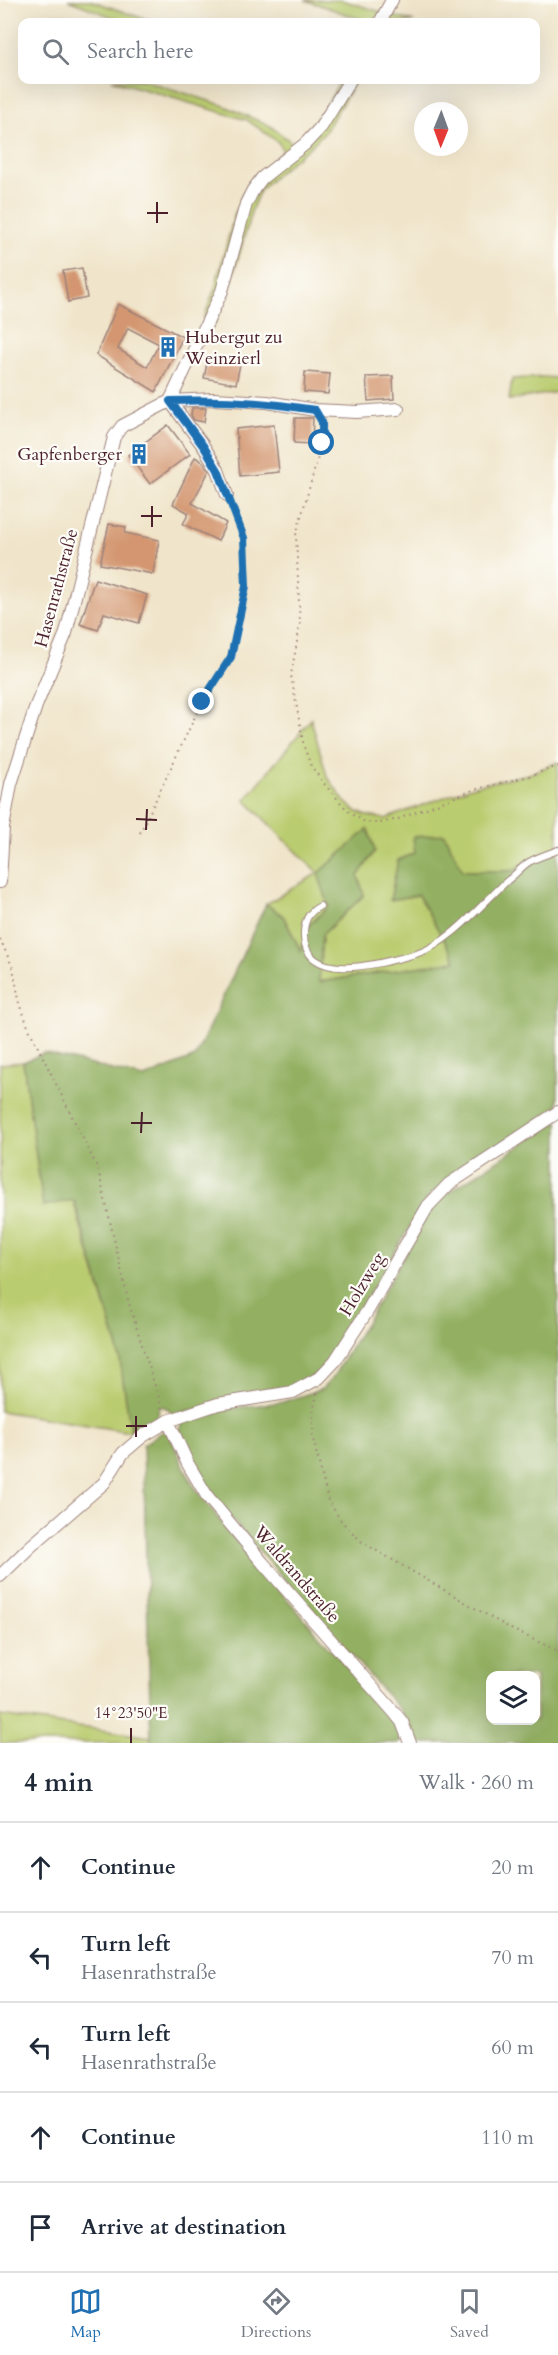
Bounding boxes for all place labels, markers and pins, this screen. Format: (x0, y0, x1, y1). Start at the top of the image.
place label: Hubergut zu Weinzierl (184, 325, 283, 371)
building icon: Hubergut zu Weinzierl (156, 335, 180, 359)
place label: Gapfenberger (17, 442, 122, 467)
building icon: Gapfenberger (127, 442, 151, 466)

